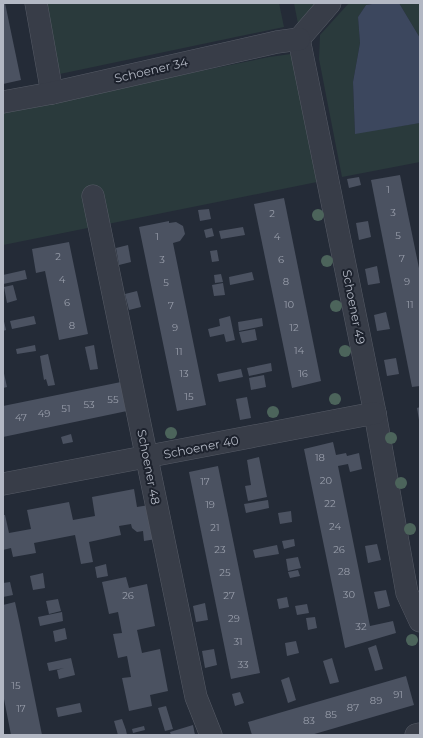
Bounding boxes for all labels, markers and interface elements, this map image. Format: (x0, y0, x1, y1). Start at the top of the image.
street label: Schoener 34 (113, 54, 189, 86)
house number: 1 (386, 183, 390, 196)
house number: 3 (390, 206, 396, 219)
house number: 2 (269, 207, 275, 220)
house number: 5 (395, 229, 401, 242)
house number: 1 (155, 230, 159, 243)
house number: 4 (274, 230, 281, 243)
house number: 2 (55, 250, 61, 263)
house number: 7 (399, 252, 405, 265)
house number: 3 (159, 253, 165, 266)
house number: 6 (278, 253, 284, 266)
street label: Schoener 49 (339, 269, 369, 345)
house number: 4 (59, 273, 66, 286)
house number: 8 (283, 275, 289, 288)
house number: 9 (404, 275, 410, 288)
house number: 5 (163, 276, 169, 289)
house number: 6 (64, 296, 70, 309)
house number: 10 (284, 298, 294, 311)
house number: 11 (406, 298, 414, 311)
house number: 7 (168, 299, 174, 312)
house number: 8 (69, 319, 75, 332)
house number: 9 (172, 321, 178, 334)
house number: 12 (289, 321, 299, 334)
house number: 14 (294, 344, 304, 357)
house number: 11 (175, 345, 183, 358)
house number: 13 (179, 367, 189, 380)
house number: 16 (298, 367, 308, 380)
house number: 15 (184, 390, 194, 403)
house number: 55 (107, 393, 119, 406)
house number: 53 (83, 398, 95, 411)
house number: 51 (61, 402, 71, 415)
house number: 49 (38, 407, 50, 420)
house number: 47 (15, 411, 27, 424)
street label: Schoener 48 (134, 428, 164, 506)
street label: Schoener 40 (162, 432, 240, 462)
house number: 18 (315, 451, 325, 464)
house number: 20 (320, 474, 333, 487)
house number: 17 (200, 475, 210, 488)
house number: 22 (324, 497, 336, 510)
house number: 19 (205, 498, 215, 511)
house number: 24 (329, 520, 341, 533)
house number: 21 (210, 521, 220, 534)
house number: 23 (214, 543, 226, 556)
house number: 26 (333, 543, 345, 556)
house number: 28 (338, 565, 350, 578)
house number: 25 (219, 566, 231, 579)
house number: 30 (343, 588, 356, 601)
house number: 26 (122, 589, 134, 602)
house number: 27 (223, 589, 235, 602)
house number: 29 (228, 612, 240, 625)
house number: 32 (355, 620, 367, 633)
house number: 31 (233, 635, 243, 648)
house number: 33 (237, 658, 249, 671)
house number: 15 (11, 679, 21, 692)
house number: 91 (393, 688, 403, 701)
house number: 89 (370, 694, 382, 707)
house number: 87 (347, 701, 359, 714)
house number: 17 (16, 702, 26, 715)
house number: 85 (325, 708, 337, 721)
house number: 83 (303, 714, 315, 727)

